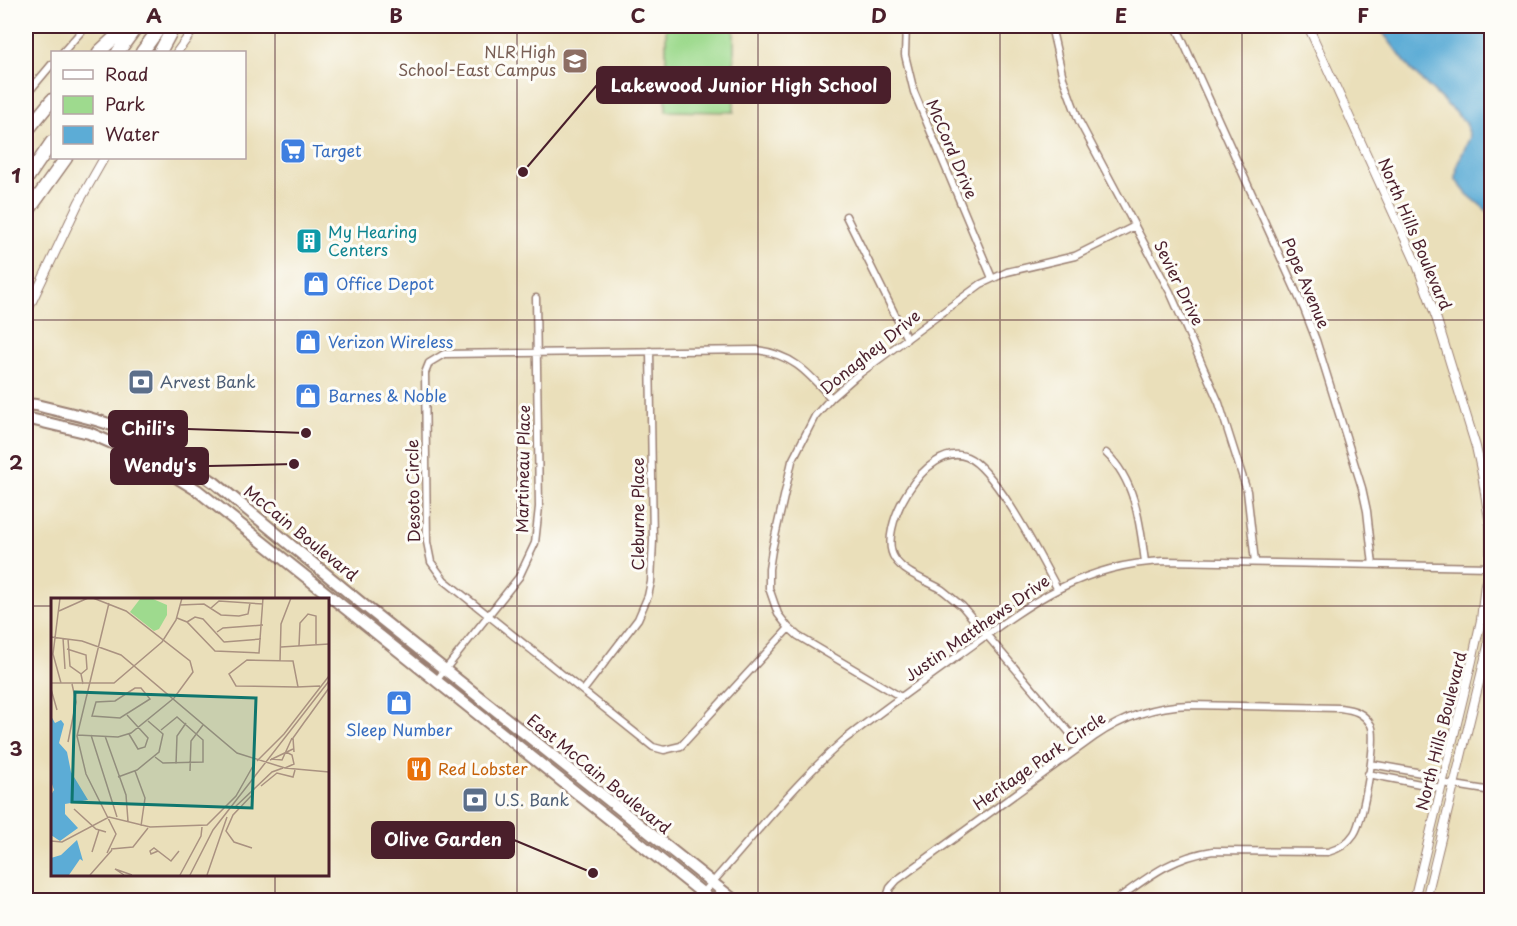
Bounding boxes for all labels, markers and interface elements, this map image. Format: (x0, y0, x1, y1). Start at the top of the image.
text: A (146, 0, 162, 30)
text: B (389, 0, 403, 30)
text: C (630, 0, 646, 30)
text: D (871, 0, 887, 30)
text: E (1115, 0, 1127, 30)
text: F (1357, 0, 1369, 30)
place label: NLR High School-East Campus (398, 39, 556, 81)
school or university icon: NLR High School-East Campus (560, 46, 590, 76)
legend (51, 51, 246, 159)
text: Road (105, 60, 149, 87)
callout: Lakewood Junior High School (597, 67, 890, 103)
text: Lakewood Junior High School (611, 71, 877, 98)
text: Park (105, 90, 145, 117)
street label: McCord Drive (921, 95, 985, 202)
text: Water (105, 120, 160, 147)
supermarket icon: Target (278, 136, 308, 166)
place label: Target (312, 138, 362, 162)
street label: North Hills Boulevard (1373, 154, 1459, 314)
text: 1 (11, 160, 21, 190)
place label: My Hearing Centers (328, 219, 417, 261)
building icon: My Hearing Centers (294, 226, 324, 256)
street label: Pope Avenue (1277, 233, 1337, 332)
street label: Sevier Drive (1149, 236, 1211, 329)
shop icon: Office Depot (301, 269, 331, 299)
place label: Office Depot (336, 271, 434, 295)
street label: Donaghey Drive (814, 303, 925, 399)
shop icon: Verizon Wireless (293, 327, 323, 357)
place label: Verizon Wireless (328, 329, 453, 353)
bank icon: Arvest Bank (126, 367, 156, 397)
place label: Arvest Bank (160, 369, 256, 393)
shop icon: Barnes & Noble (293, 381, 323, 411)
place label: Barnes & Noble (328, 383, 447, 407)
street label: Martineau Place (509, 405, 535, 533)
callout: Chili's (109, 411, 187, 447)
text: Chili's (121, 414, 175, 441)
street label: Desoto Circle (399, 439, 425, 543)
text: 2 (9, 447, 23, 477)
callout: Wendy's (111, 448, 208, 484)
text: Wendy's (124, 451, 197, 478)
street label: Cleburne Place (625, 458, 649, 570)
street label: McCain Boulevard (239, 479, 364, 586)
street label: Justin Matthews Drive (899, 568, 1054, 686)
inset map (51, 598, 328, 875)
street label: North Hills Boulevard (1409, 649, 1471, 813)
shop icon: Sleep Number (384, 688, 414, 718)
street label: Heritage Park Circle (967, 705, 1110, 815)
street label: East McCain Boulevard (523, 708, 677, 839)
place label: Sleep Number (346, 717, 453, 741)
text: 3 (9, 733, 23, 763)
restaurant icon: Red Lobster (404, 754, 434, 784)
place label: Red Lobster (438, 756, 528, 780)
bank icon: U.S. Bank (460, 785, 490, 815)
place label: U.S. Bank (494, 787, 569, 811)
callout: Olive Garden (372, 822, 514, 858)
text: Olive Garden (384, 825, 502, 852)

